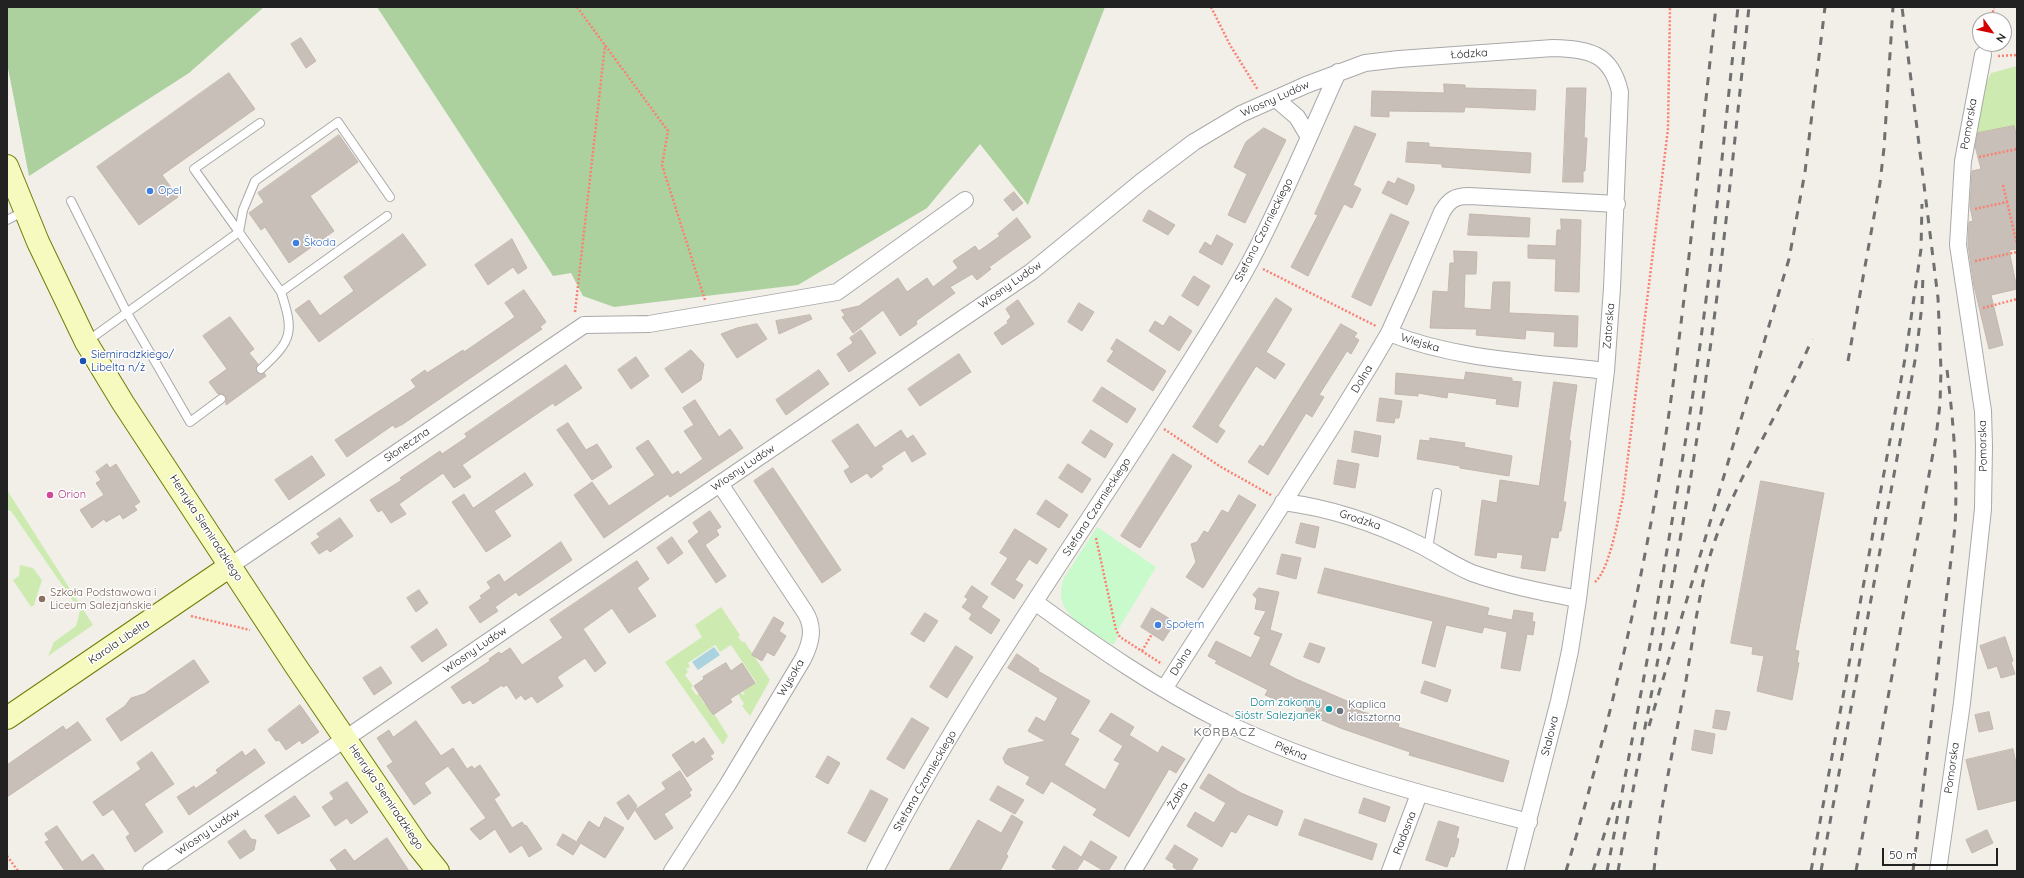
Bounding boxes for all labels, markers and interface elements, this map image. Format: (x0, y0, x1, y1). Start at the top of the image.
north arrow (1972, 12, 2012, 52)
text: N (1993, 31, 2009, 45)
street label: Łódzka (1450, 46, 1488, 62)
street label: Wiosny Ludów (1239, 78, 1311, 120)
street label: Pomorska (1958, 97, 1980, 151)
street label: Stefana Czarnieckiego (1232, 176, 1296, 284)
place label: Opel (158, 184, 182, 198)
marker: Opel (145, 186, 155, 196)
place label: Škoda (304, 236, 336, 250)
marker: Škoda (291, 238, 301, 248)
street label: Wiosny Ludów (976, 258, 1044, 312)
street label: Zatorska (1600, 303, 1618, 349)
street label: Wiejska (1399, 331, 1441, 355)
place label: Siemiradzkiego/ Libelta n/ż (91, 348, 174, 374)
marker: Siemiradzkiego/ Libelta n/ż (78, 356, 88, 366)
street label: Dolna (1349, 363, 1375, 395)
street label: Pomorska (1976, 420, 1990, 472)
street label: Słoneczna (382, 425, 432, 465)
street label: Wiosny Ludów (709, 442, 777, 494)
street label: Stefana Czarnieckiego (1060, 455, 1134, 559)
street label: Henryka Siemiradzkiego (167, 472, 245, 584)
place label: Orion (58, 488, 86, 502)
marker: Orion (45, 490, 55, 500)
street label: Grodzka (1338, 507, 1382, 533)
place label: Szkoła Podstawowa i Liceum Salezjańskie (50, 586, 156, 612)
marker: Szkoła Podstawowa i Liceum Salezjańskie (37, 594, 47, 604)
street label: Karola Libelta (86, 617, 152, 667)
place label: Społem (1166, 618, 1204, 632)
marker: Społem (1153, 620, 1163, 630)
street label: Wiosny Ludów (441, 624, 509, 676)
street label: Dolna (1167, 646, 1195, 678)
street label: Wysoka (775, 657, 807, 699)
place label: Dom zakonny Sióstr Salezjanek (1235, 696, 1321, 722)
place label: Kaplica klasztorna (1348, 698, 1401, 724)
marker: Dom zakonny Sióstr Salezjanek (1324, 704, 1334, 714)
marker: Kaplica klasztorna (1335, 706, 1345, 716)
street label: Stalowa (1539, 715, 1561, 757)
district label: KORBACZ (1193, 725, 1257, 739)
street label: Stefana Czarnieckiego (891, 728, 959, 834)
street label: Piękna (1273, 739, 1309, 763)
street label: Pomorska (1942, 741, 1962, 795)
street label: Henryka Siemiradzkiego (346, 742, 426, 852)
street label: Żabia (1165, 780, 1191, 812)
street label: Wiosny Ludów (174, 806, 242, 858)
street label: Radosna (1391, 809, 1419, 857)
scale bar (1884, 840, 2000, 866)
text: 50 m (1889, 847, 1917, 862)

